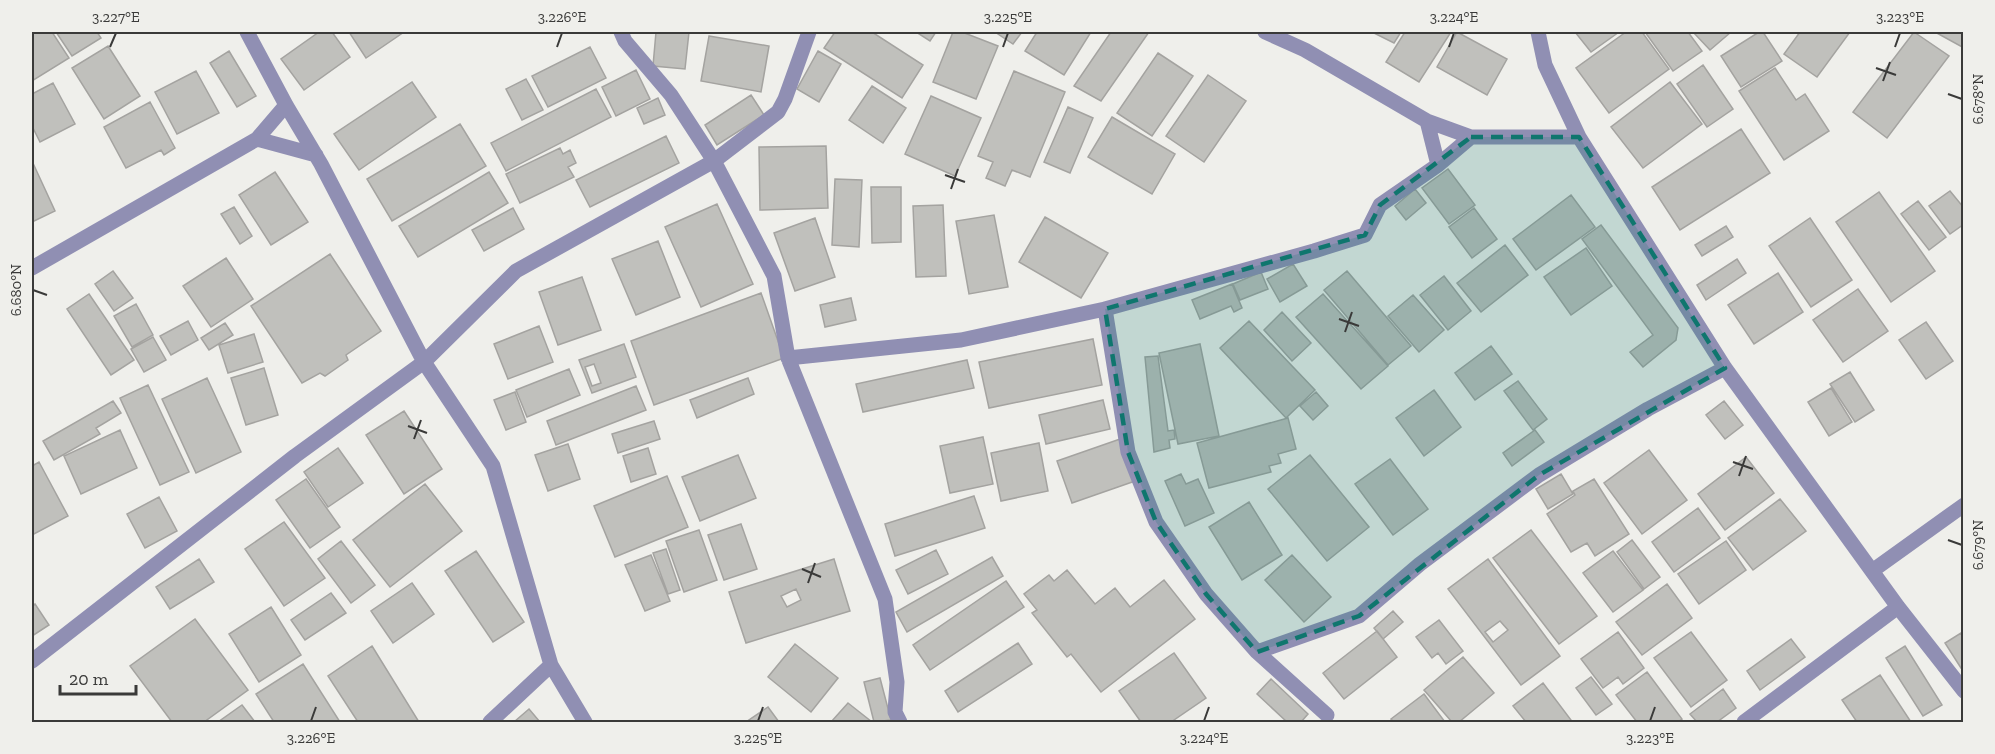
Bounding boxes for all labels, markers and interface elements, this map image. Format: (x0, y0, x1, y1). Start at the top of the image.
text: 3.227°E (92, 8, 140, 26)
text: 3.226°E (538, 8, 587, 26)
text: 3.225°E (984, 8, 1032, 26)
text: 3.224°E (1430, 8, 1478, 26)
text: 3.223°E (1876, 8, 1924, 26)
text: 6.678°N (1969, 74, 1987, 124)
text: 6.680°N (7, 264, 25, 316)
text: 6.679°N (1969, 520, 1987, 570)
scale bar (60, 658, 136, 696)
text: 20 m (69, 668, 109, 690)
text: 3.226°E (287, 729, 336, 747)
text: 3.225°E (734, 729, 782, 747)
text: 3.224°E (1180, 729, 1228, 747)
text: 3.223°E (1626, 729, 1674, 747)

